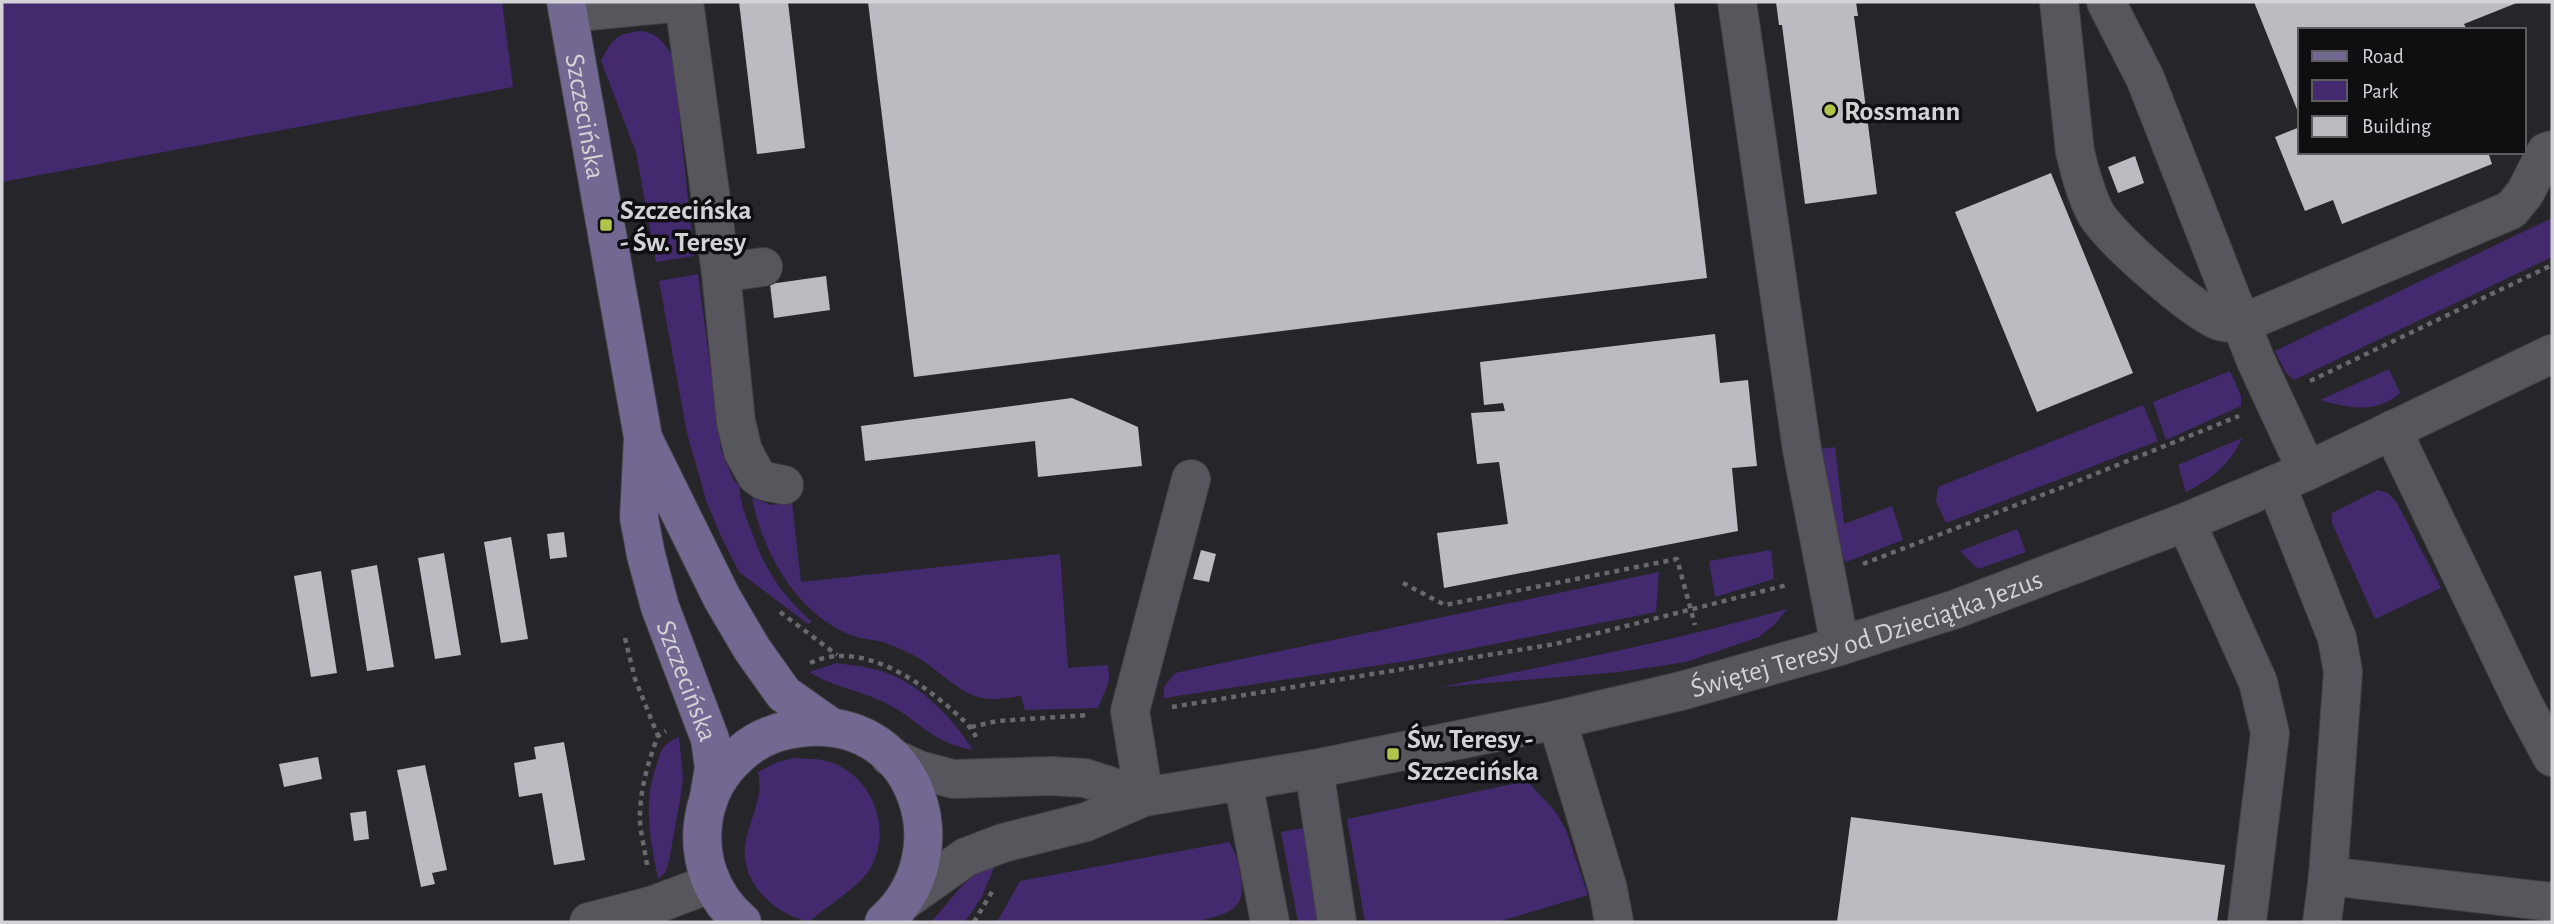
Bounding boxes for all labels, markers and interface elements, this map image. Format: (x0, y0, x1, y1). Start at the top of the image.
legend (2298, 28, 2526, 154)
text: Road (2362, 46, 2404, 67)
street label: Szczecińska (559, 52, 609, 181)
text: Park (2362, 81, 2399, 102)
place label: Rossmann (1844, 98, 1960, 126)
marker: Rossmann (1822, 102, 1838, 118)
text: Building (2362, 116, 2432, 137)
place label: Szczecińska - Św. Teresy (620, 197, 752, 257)
marker: Szczecińska - Św. Teresy (598, 217, 614, 233)
street label: Świętej Teresy od Dzieciątka Jezus (1687, 566, 2046, 704)
street label: Szczecińska (650, 617, 722, 746)
place label: Św. Teresy - Szczecińska (1407, 723, 1539, 786)
marker: Św. Teresy - Szczecińska (1385, 746, 1401, 762)

